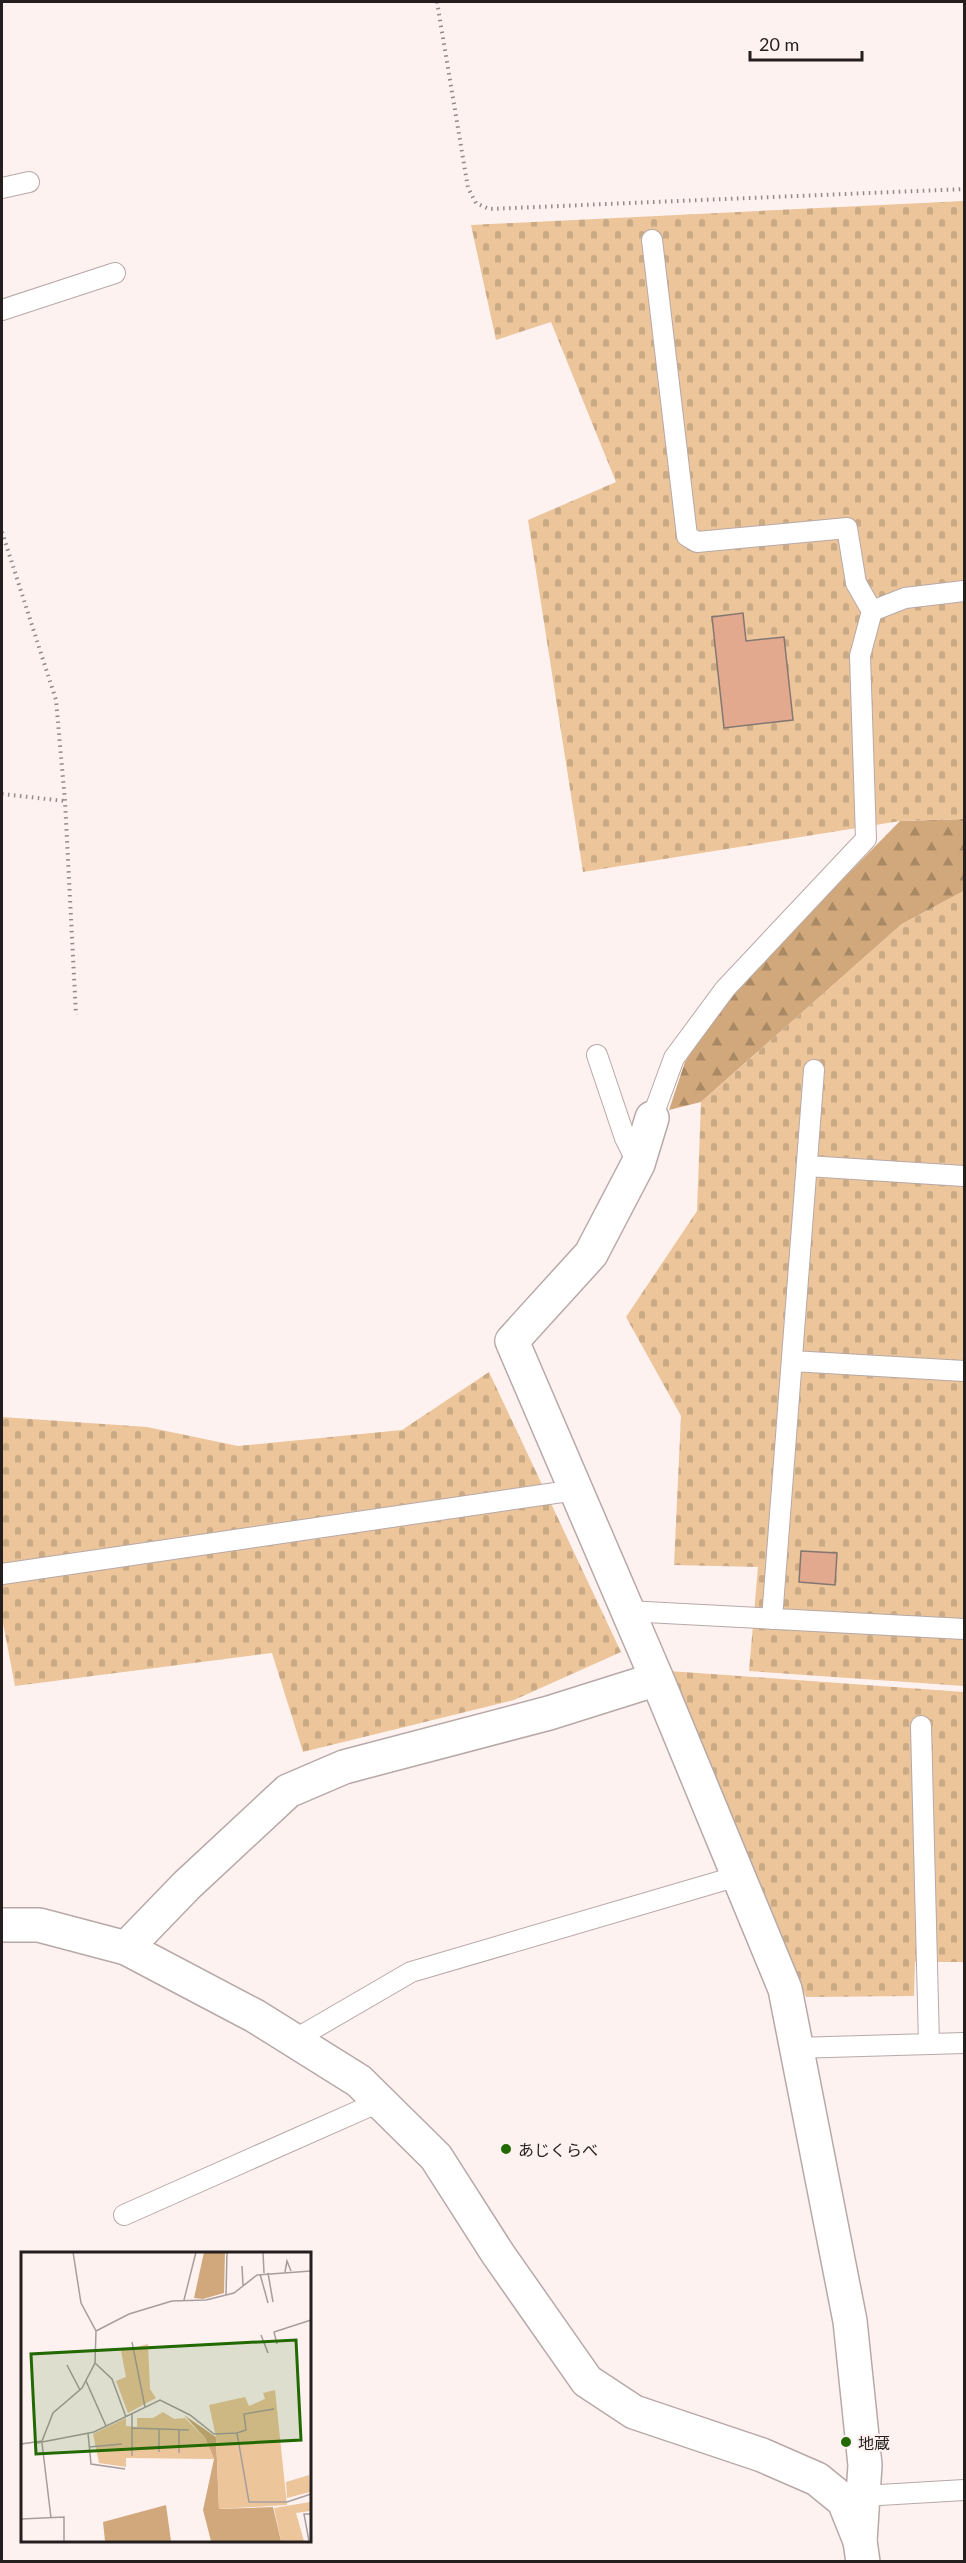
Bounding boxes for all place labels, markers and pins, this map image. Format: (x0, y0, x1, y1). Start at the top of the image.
place label: あじくらべ (518, 2140, 598, 2159)
marker: あじくらべ (499, 2142, 513, 2156)
place label: 地蔵 (858, 2433, 890, 2452)
marker: 地蔵 (839, 2435, 853, 2449)

